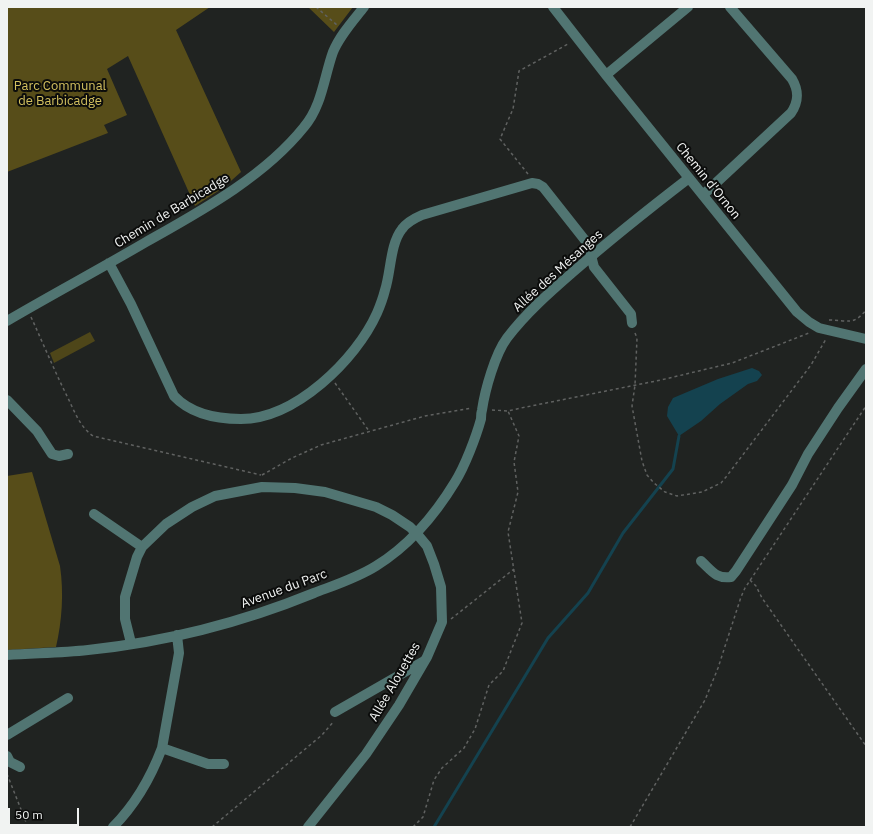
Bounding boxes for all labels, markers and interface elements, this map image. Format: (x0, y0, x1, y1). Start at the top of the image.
park label: Parc Communal de Barbicadge (14, 78, 106, 109)
street label: Chemin d'Ornon (672, 139, 744, 223)
street label: Chemin de Barbicadge (112, 170, 232, 252)
street label: Allée des Mésanges (510, 227, 606, 315)
street label: Avenue du Parc (239, 566, 329, 612)
street label: Allée Alouettes (366, 640, 424, 724)
scale bar (10, 800, 81, 826)
text: 50 m (15, 807, 43, 822)

